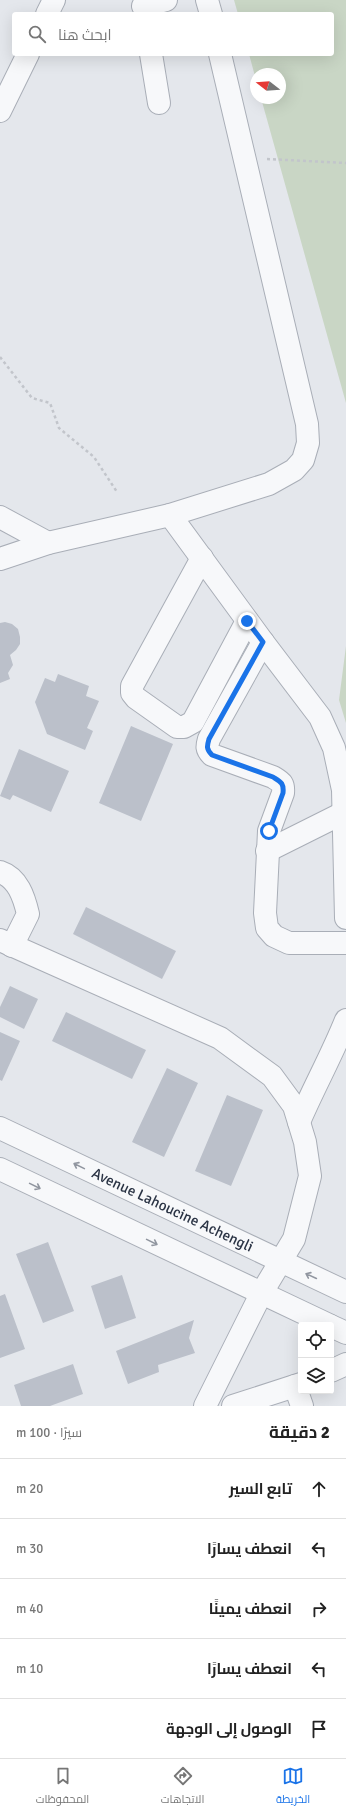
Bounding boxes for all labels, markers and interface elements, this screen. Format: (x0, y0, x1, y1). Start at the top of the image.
search box (12, 12, 334, 56)
icon: search (26, 23, 48, 45)
text: ابحث هنا (58, 26, 111, 44)
north arrow (250, 68, 286, 104)
route end (238, 612, 256, 630)
route start (260, 822, 278, 840)
one-way arrow (74, 1162, 86, 1169)
street label: Avenue Lahoucine Achengli (89, 1164, 256, 1256)
one-way arrow (29, 1183, 41, 1190)
one-way arrow (146, 1239, 158, 1246)
one-way arrow (305, 1272, 317, 1279)
map controls (298, 1322, 334, 1394)
button: locate (298, 1322, 334, 1358)
button: layers (298, 1358, 334, 1394)
text: 2 دقيقة (269, 1422, 330, 1443)
text: سيرًا · 100 m (16, 1425, 82, 1441)
icon: ahead (308, 1478, 330, 1500)
text: تابع السير (229, 1480, 292, 1498)
text: 20 m (16, 1481, 43, 1497)
icon: left (308, 1538, 330, 1560)
text: انعطف يسارًا (207, 1540, 292, 1558)
text: 30 m (16, 1541, 43, 1557)
icon: right (308, 1598, 330, 1620)
text: انعطف يمينًا (209, 1600, 292, 1618)
text: 40 m (16, 1601, 43, 1617)
icon: left (308, 1658, 330, 1680)
text: انعطف يسارًا (207, 1660, 292, 1678)
text: 10 m (16, 1661, 43, 1677)
icon: arrive (308, 1718, 330, 1740)
text: الوصول إلى الوجهة (166, 1720, 292, 1738)
tab: المحفوظات (36, 1765, 89, 1809)
tab: الاتجاهات (161, 1765, 204, 1809)
tab: الخريطة (276, 1765, 310, 1809)

